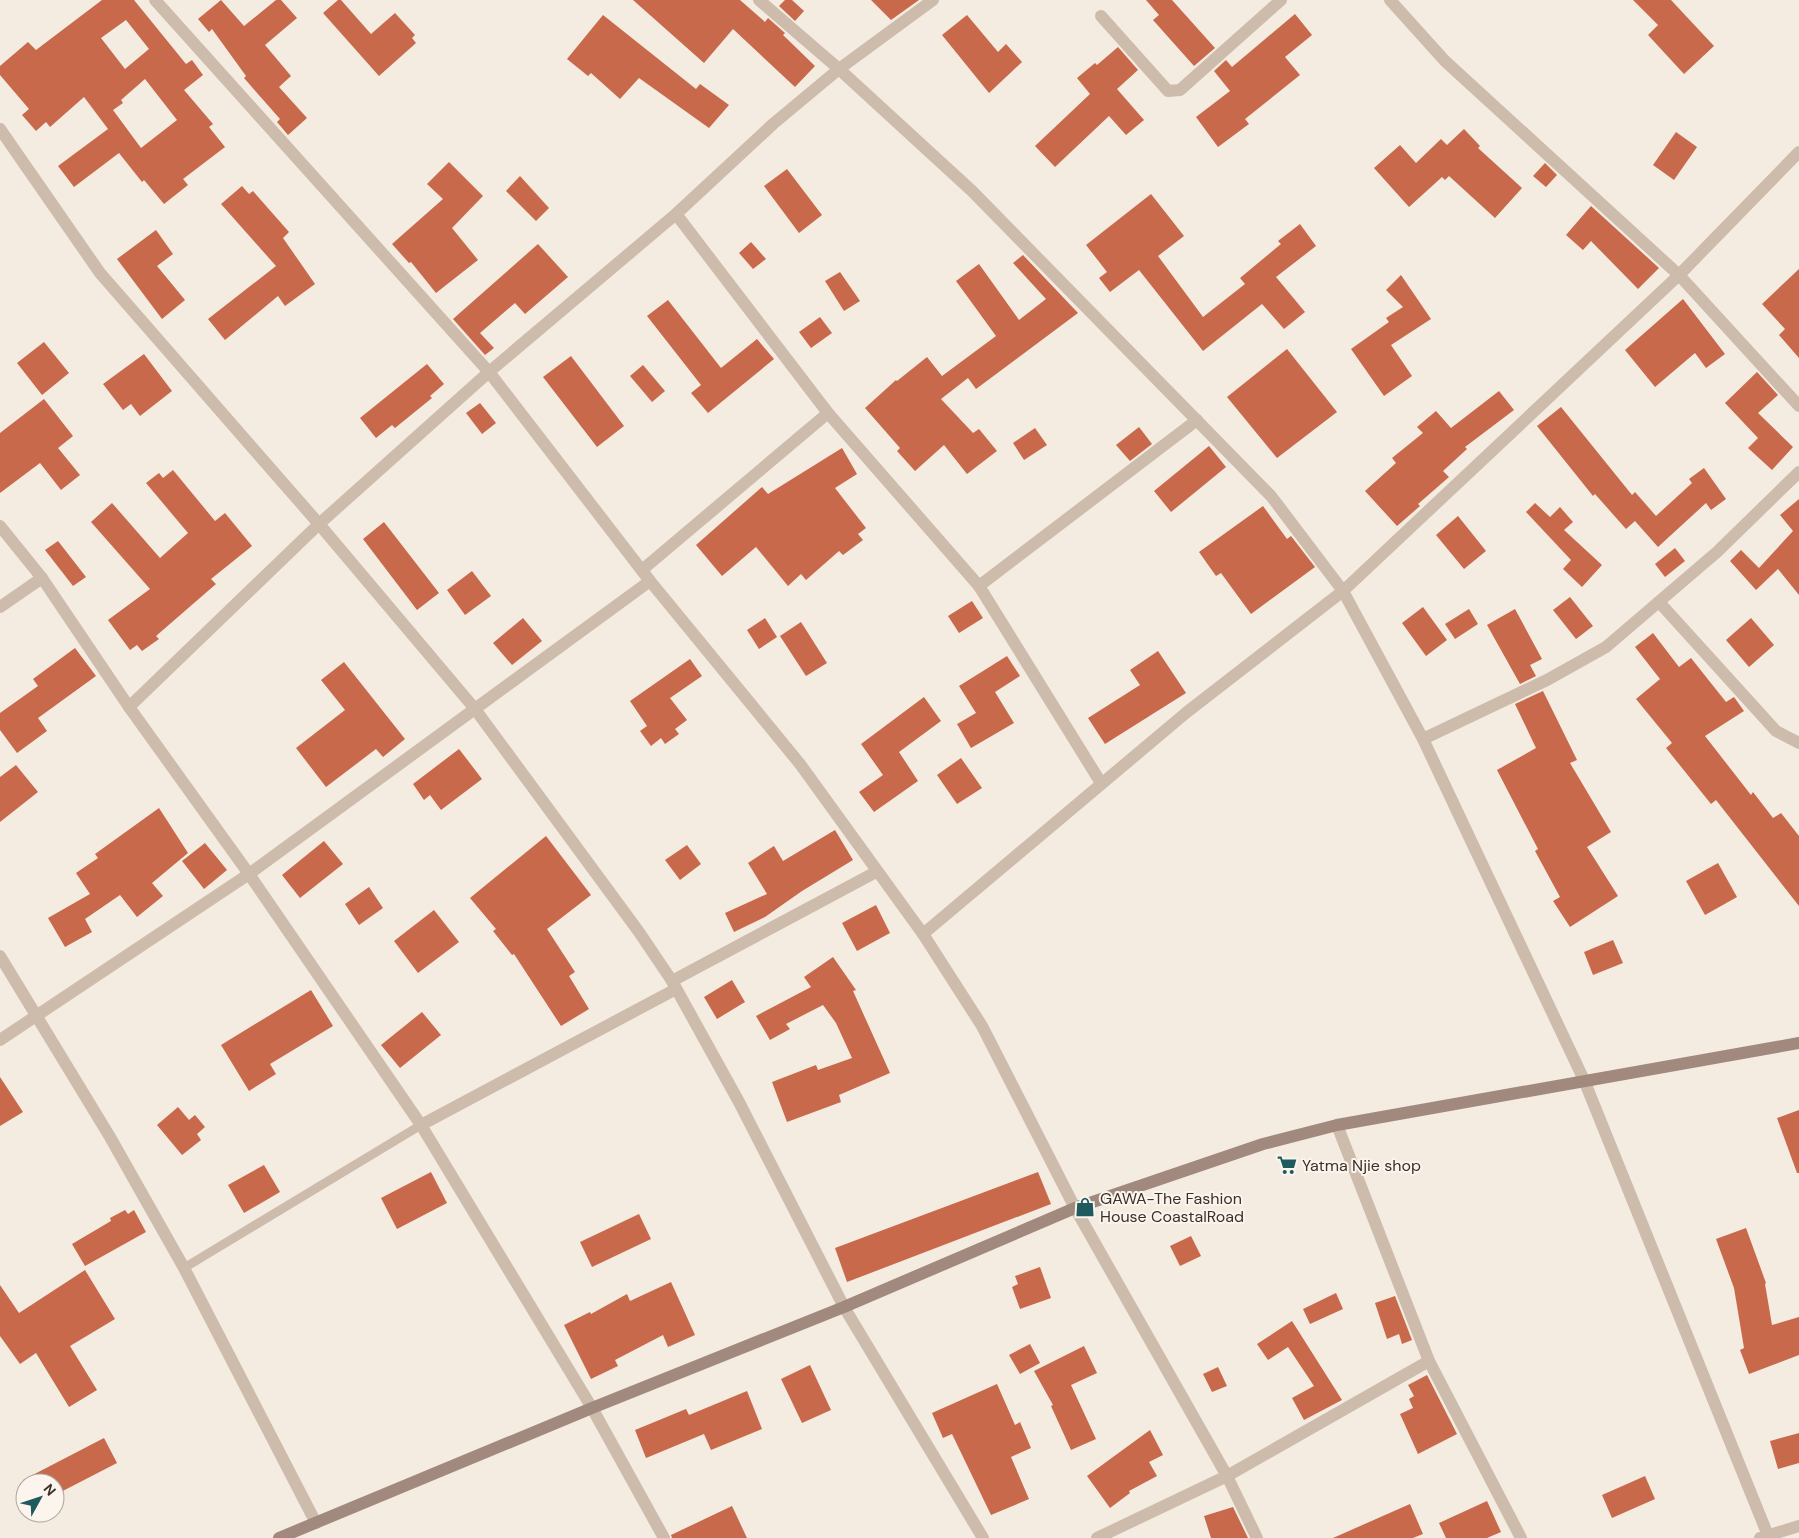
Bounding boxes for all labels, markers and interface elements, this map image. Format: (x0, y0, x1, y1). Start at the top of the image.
supermarket icon: Yatma Njie shop (1276, 1154, 1298, 1176)
place label: Yatma Njie shop (1302, 1155, 1421, 1176)
place label: GAWA-The Fashion House CoastalRoad (1100, 1188, 1244, 1227)
shop icon: GAWA-The Fashion House CoastalRoad (1074, 1196, 1096, 1218)
north arrow (15, 1473, 65, 1523)
text: N (40, 1480, 60, 1499)

